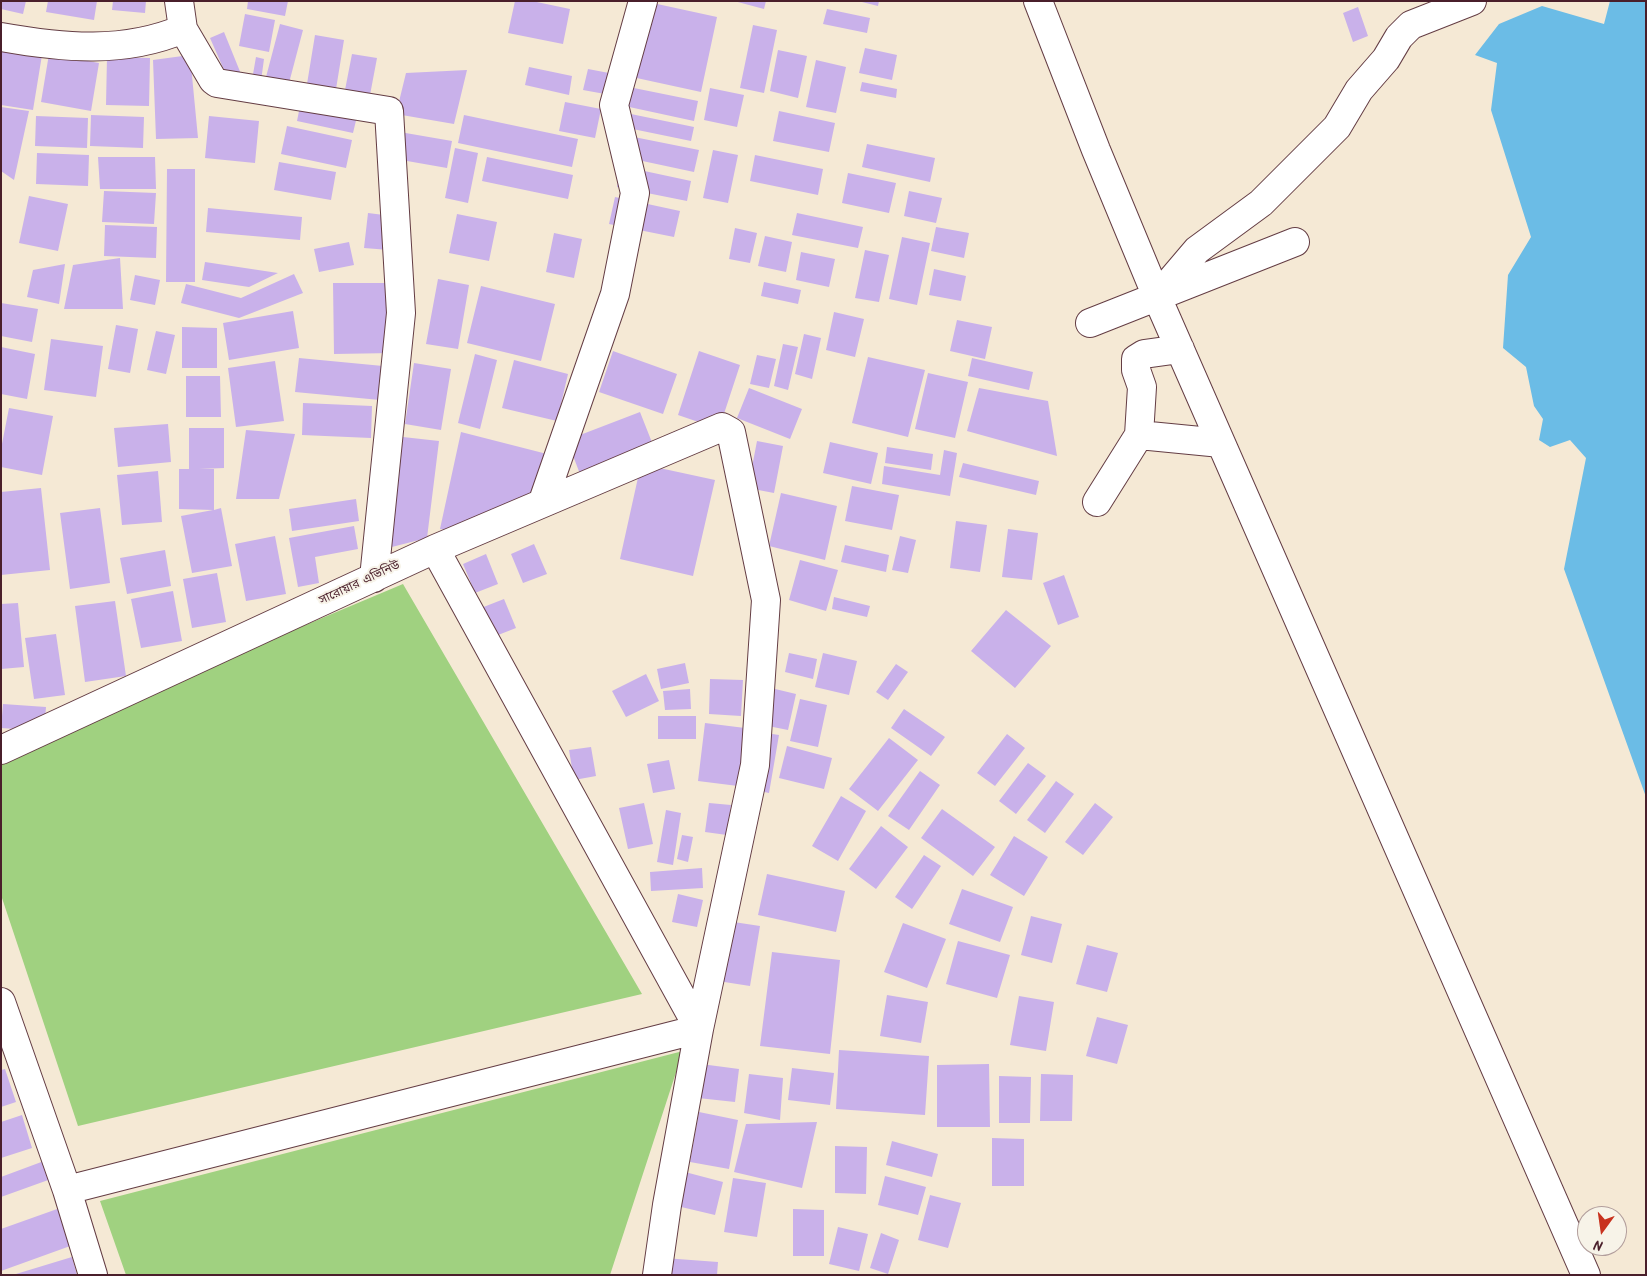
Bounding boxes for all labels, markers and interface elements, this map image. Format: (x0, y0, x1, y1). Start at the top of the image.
street label: সারোয়ার এভিনিউ (317, 559, 403, 609)
north arrow (1577, 1206, 1627, 1256)
text: N (1592, 1233, 1606, 1256)

